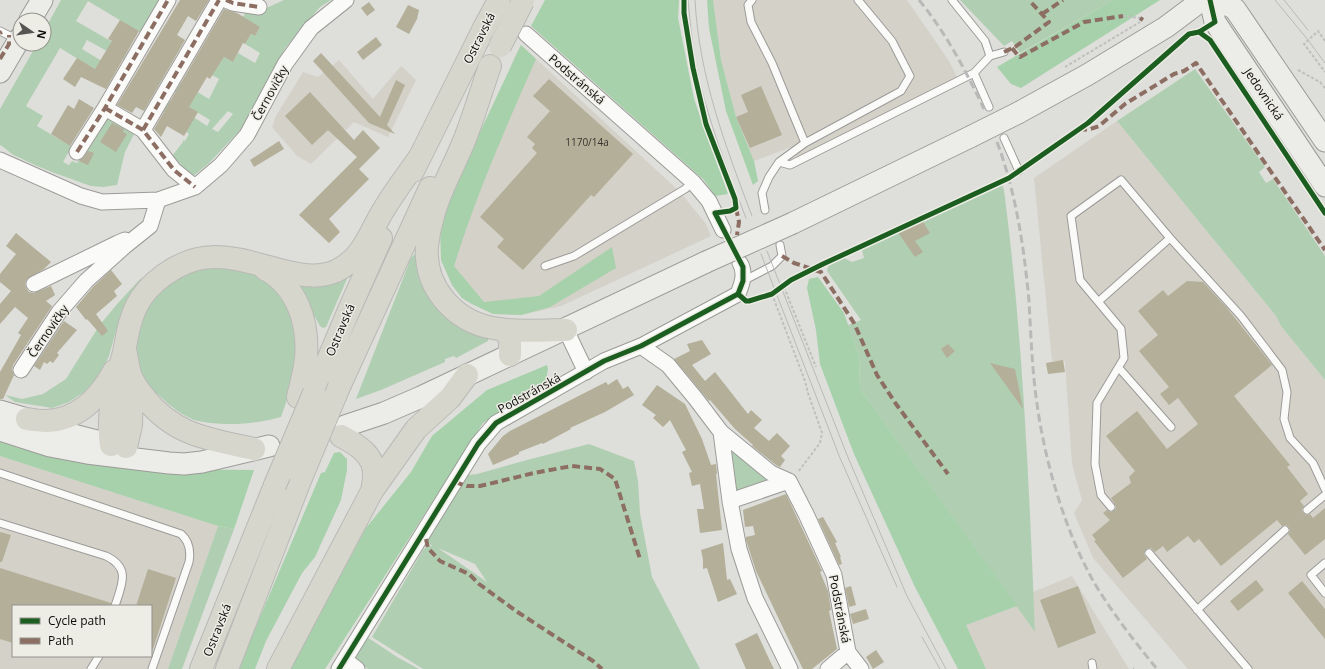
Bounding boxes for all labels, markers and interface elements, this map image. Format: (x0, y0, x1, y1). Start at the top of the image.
street label: Ostravská (459, 9, 499, 67)
north arrow (12, 12, 52, 52)
text: N (34, 28, 51, 40)
street label: Podstránská (545, 50, 609, 108)
street label: Černovičky (248, 61, 293, 124)
street label: Jedovnická (1240, 64, 1288, 123)
house number: 1170/14a (565, 135, 609, 149)
street label: Černovičky (24, 300, 73, 361)
street label: Ostravská (321, 301, 359, 359)
street label: Podstránská (495, 369, 563, 417)
street label: Podstránská (825, 573, 855, 645)
street label: Ostravská (199, 601, 235, 659)
legend (12, 605, 152, 657)
text: Cycle path (48, 612, 106, 629)
text: Path (48, 632, 74, 649)

